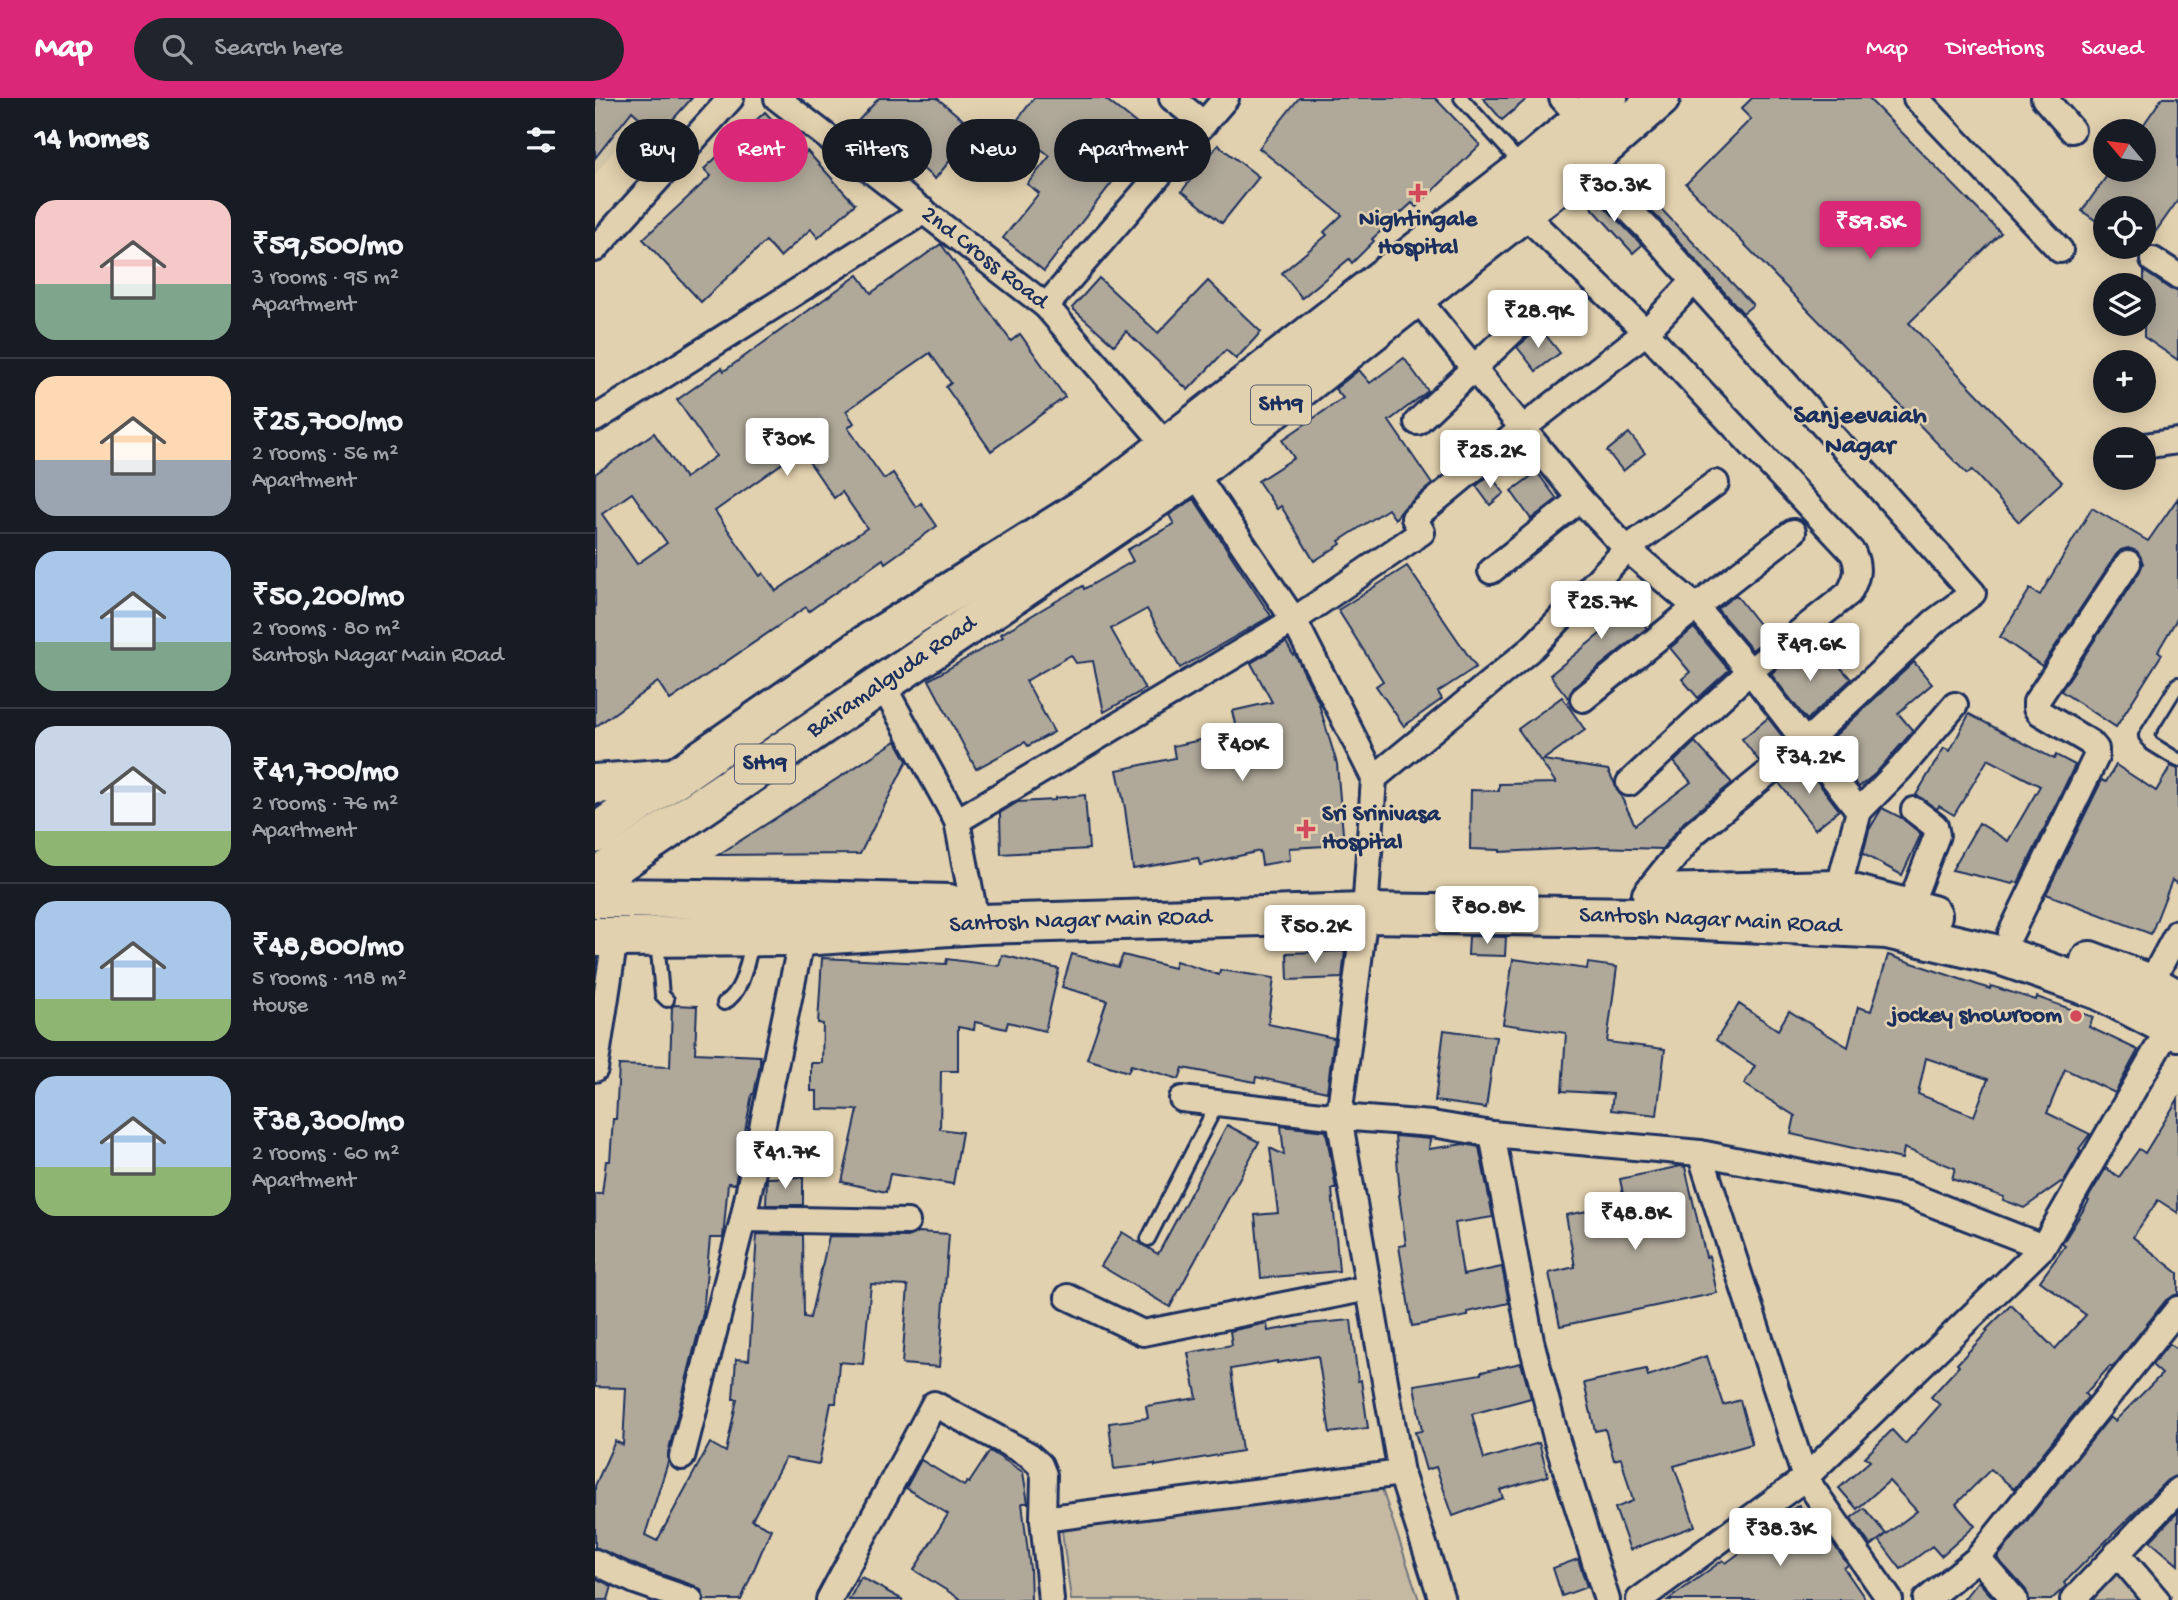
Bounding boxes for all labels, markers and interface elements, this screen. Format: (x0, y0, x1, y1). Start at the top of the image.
search box (134, 18, 624, 81)
text: Map (35, 30, 92, 68)
icon: search (158, 30, 196, 68)
text: Search here (214, 34, 343, 65)
text: Map (1866, 35, 1908, 64)
text: Directions (1946, 35, 2044, 64)
text: Saved (2082, 35, 2143, 64)
chip: Buy (616, 119, 699, 182)
chip: Rent (713, 119, 808, 182)
chip: Filters (822, 119, 932, 182)
chip: New (946, 119, 1040, 182)
chip: Apartment (1054, 119, 1211, 182)
north arrow (2093, 119, 2156, 182)
map controls (2093, 119, 2156, 490)
icon: filters (522, 121, 560, 159)
text: 14 homes (35, 123, 148, 158)
pin: ₹30.3K (1557, 164, 1671, 224)
text: ₹30.3K (1579, 173, 1649, 200)
marker: Nightingale Hospital (1408, 183, 1428, 203)
button: locate (2093, 196, 2156, 259)
street label: 2nd Cross Road (915, 200, 1055, 318)
pin: ₹59.5K (1813, 202, 1927, 261)
place label: Nightingale Hospital (1359, 206, 1479, 263)
text: ₹59.5K (1836, 210, 1904, 237)
icon: home (91, 228, 175, 312)
text: ₹59,500/mo (252, 230, 403, 265)
text: 3 rooms · 95 m² (252, 265, 399, 292)
button: layers (2093, 273, 2156, 336)
pin: ₹28.9K (1481, 290, 1595, 350)
text: Apartment (252, 292, 356, 319)
text: ₹28.9K (1504, 299, 1572, 326)
button: + (2093, 350, 2156, 413)
road number: SH19 (1251, 386, 1311, 424)
district label: Sanjeevaiah Nagar (1793, 402, 1927, 463)
icon: home (91, 404, 175, 488)
text: ₹25,700/mo (252, 406, 403, 441)
pin: ₹30K (746, 418, 828, 478)
text: ₹30K (762, 427, 812, 454)
button: − (2093, 427, 2156, 490)
pin: ₹25.2K (1433, 430, 1547, 490)
text: ₹25.2K (1456, 439, 1524, 466)
text: 2 rooms · 56 m² (252, 441, 398, 468)
text: Apartment (252, 468, 356, 495)
icon: home (91, 579, 175, 663)
text: ₹50,200/mo (252, 581, 404, 616)
pin: ₹25.7K (1544, 582, 1658, 641)
text: ₹25.7K (1567, 590, 1635, 617)
street label: Bairamalguda Road (801, 608, 984, 746)
text: 2 rooms · 80 m² (252, 616, 400, 643)
pin: ₹49.6K (1753, 624, 1867, 683)
text: ₹49.6K (1776, 632, 1844, 659)
text: Santosh Nagar Main ROad (252, 643, 503, 670)
pin: ₹40K (1201, 724, 1283, 783)
text: ₹40K (1217, 732, 1267, 759)
pin: ₹34.2K (1752, 736, 1866, 796)
road number: SH19 (735, 744, 795, 784)
text: ₹34.2K (1775, 745, 1843, 772)
icon: home (91, 754, 175, 838)
text: ₹41,700/mo (252, 756, 399, 791)
text: 2 rooms · 76 m² (252, 791, 398, 818)
place label: Sri Srinivasa Hospital (1322, 801, 1442, 858)
text: Apartment (252, 818, 356, 845)
marker: Sri Srinivasa Hospital (1296, 819, 1316, 839)
pin: ₹80.8K (1430, 886, 1544, 946)
text: ₹80.8K (1451, 895, 1523, 922)
street label: Santosh Nagar Main ROad (1579, 902, 1844, 941)
street label: Santosh Nagar Main ROad (948, 903, 1214, 940)
pin: ₹50.2K (1258, 906, 1372, 965)
text: ₹50.2K (1280, 914, 1350, 941)
icon: home (91, 929, 175, 1013)
text: ₹48,800/mo (252, 931, 404, 966)
text: 5 rooms · 118 m² (252, 966, 407, 993)
text: House (252, 993, 308, 1020)
place label: jockey showroom (1887, 1002, 2062, 1031)
marker: jockey showroom (2068, 1008, 2084, 1024)
icon: home (91, 1104, 175, 1188)
text: ₹38,300/mo (252, 1106, 404, 1141)
pin: ₹41.7K (728, 1132, 842, 1191)
text: ₹41.7K (752, 1140, 818, 1167)
text: 2 rooms · 60 m² (252, 1141, 399, 1168)
text: Apartment (252, 1168, 356, 1195)
pin: ₹48.8K (1578, 1192, 1692, 1252)
text: ₹48.8K (1600, 1201, 1670, 1228)
pin: ₹38.3K (1723, 1508, 1837, 1568)
text: ₹38.3K (1745, 1517, 1815, 1544)

